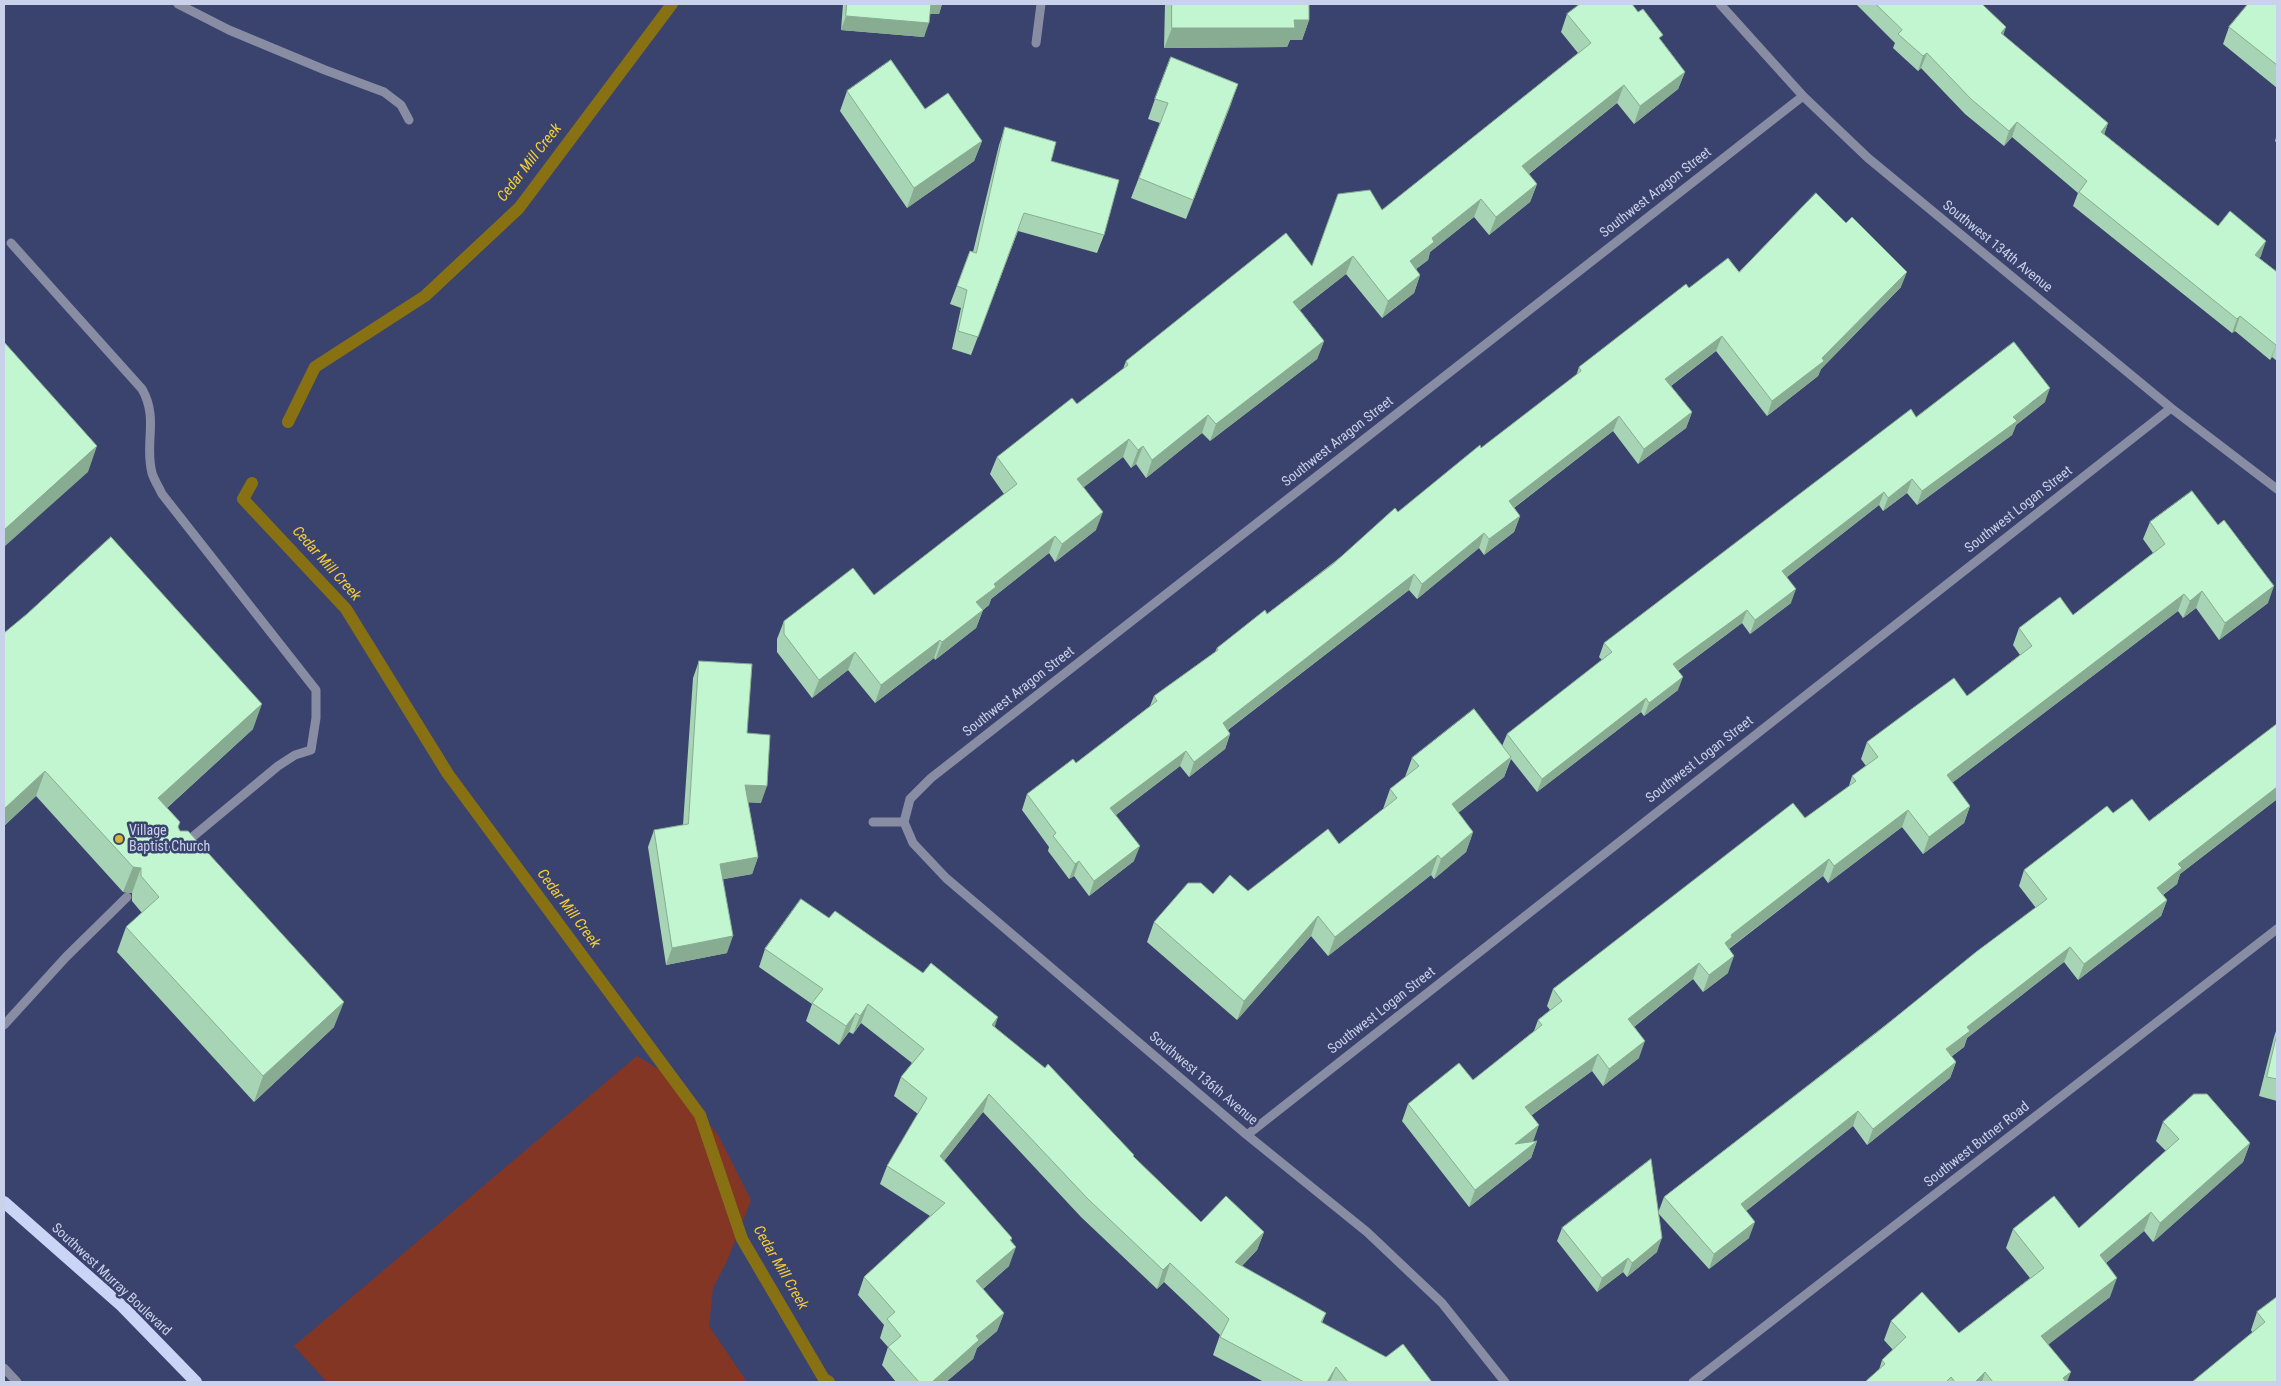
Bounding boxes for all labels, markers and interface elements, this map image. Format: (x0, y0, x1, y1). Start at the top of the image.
water label: Cedar Mill Creek (494, 120, 566, 206)
street label: Southwest Aragon Street (1597, 144, 1715, 242)
street label: Southwest 134th Avenue (1939, 198, 2055, 296)
street label: Southwest Aragon Street (1279, 393, 1397, 491)
street label: Southwest Logan Street (1962, 463, 2076, 557)
water label: Cedar Mill Creek (288, 523, 364, 605)
street label: Southwest Aragon Street (960, 643, 1078, 741)
street label: Southwest Logan Street (1643, 713, 1757, 807)
place label: Village Baptist Church (129, 823, 210, 856)
marker: Village Baptist Church (113, 833, 125, 845)
water label: Cedar Mill Creek (532, 866, 604, 952)
street label: Southwest Logan Street (1325, 964, 1439, 1058)
street label: Southwest 136th Avenue (1145, 1029, 1261, 1129)
street label: Southwest Butner Road (1921, 1099, 2033, 1191)
street label: Southwest Murray Boulevard (48, 1220, 174, 1340)
water label: Cedar Mill Creek (749, 1223, 811, 1313)

